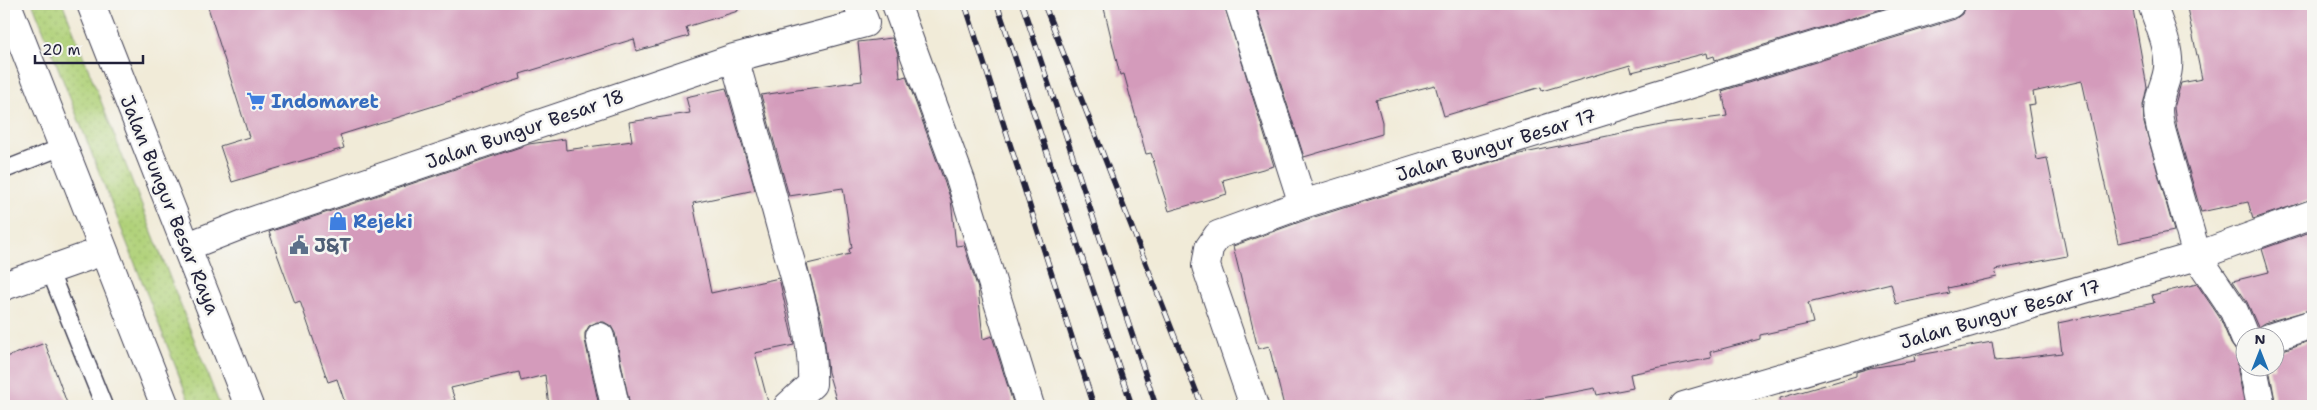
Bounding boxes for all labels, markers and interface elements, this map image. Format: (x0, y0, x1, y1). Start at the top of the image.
scale bar (35, 32, 142, 64)
text: 20 m (42, 40, 81, 60)
street label: Jalan Bungur Besar 18 (422, 83, 628, 175)
place label: Indomaret (271, 89, 379, 114)
supermarket icon: Indomaret (245, 90, 267, 112)
street label: Jalan Bungur Besar Raya (115, 92, 226, 318)
street label: Jalan Bungur Besar 17 (1393, 103, 1599, 187)
place label: Rejeki (353, 209, 413, 234)
shop icon: Rejeki (327, 210, 349, 232)
place label: J&T (314, 233, 351, 258)
public building icon: J&T (288, 234, 310, 256)
street label: Jalan Bungur Besar 17 (1897, 273, 2103, 355)
north arrow (2234, 328, 2284, 378)
text: N (2254, 330, 2266, 348)

